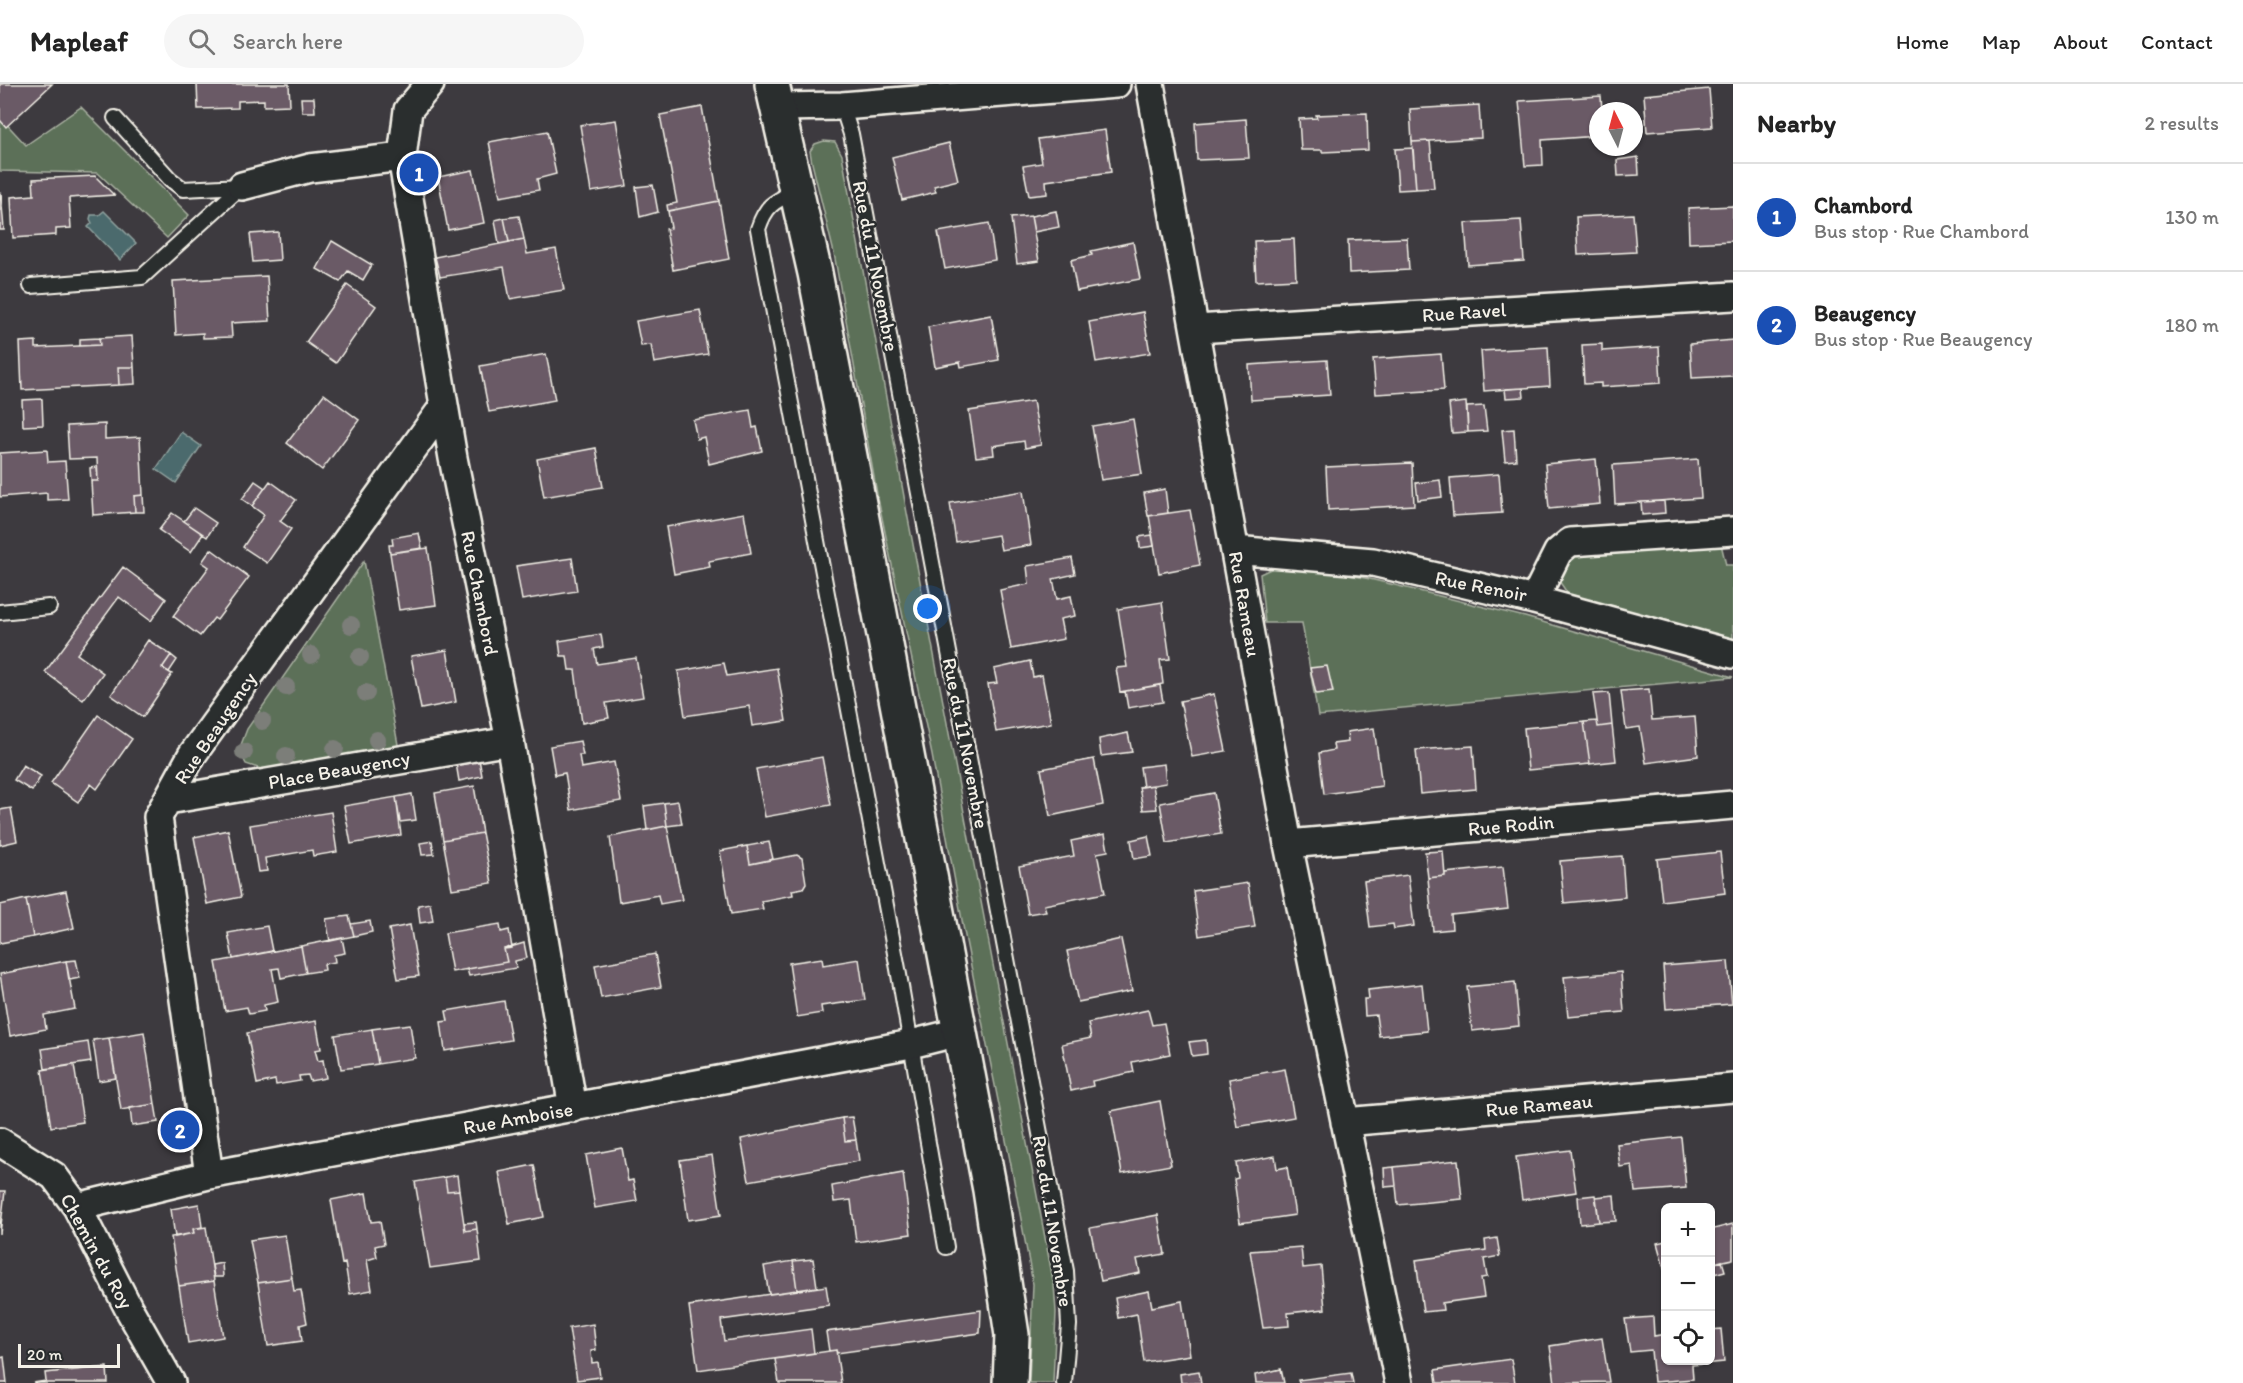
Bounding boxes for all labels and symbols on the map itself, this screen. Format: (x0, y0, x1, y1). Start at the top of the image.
north arrow (1589, 102, 1643, 156)
pin: 1 (400, 150, 438, 196)
street label: Rue du 11 Novembre (848, 179, 904, 353)
street label: Rue Ravel (1421, 297, 1507, 327)
street label: Rue Chambord (456, 529, 504, 658)
street label: Rue Rameau (1224, 549, 1266, 659)
street label: Rue Renoir (1433, 565, 1530, 607)
your location (913, 594, 942, 623)
street label: Rue du 11 Novembre (938, 656, 994, 830)
street label: Rue Beaugency (169, 667, 262, 789)
street label: Place Beaugency (266, 746, 412, 794)
street label: Rue Rodin (1467, 809, 1555, 841)
street label: Rue Rameau (1485, 1088, 1593, 1122)
street label: Rue Amboise (461, 1097, 575, 1139)
pin: 2 (160, 1108, 200, 1152)
street label: Rue du 11 Novembre (1028, 1133, 1078, 1309)
street label: Chemin du Roy (55, 1189, 139, 1314)
scale bar (18, 1341, 120, 1368)

